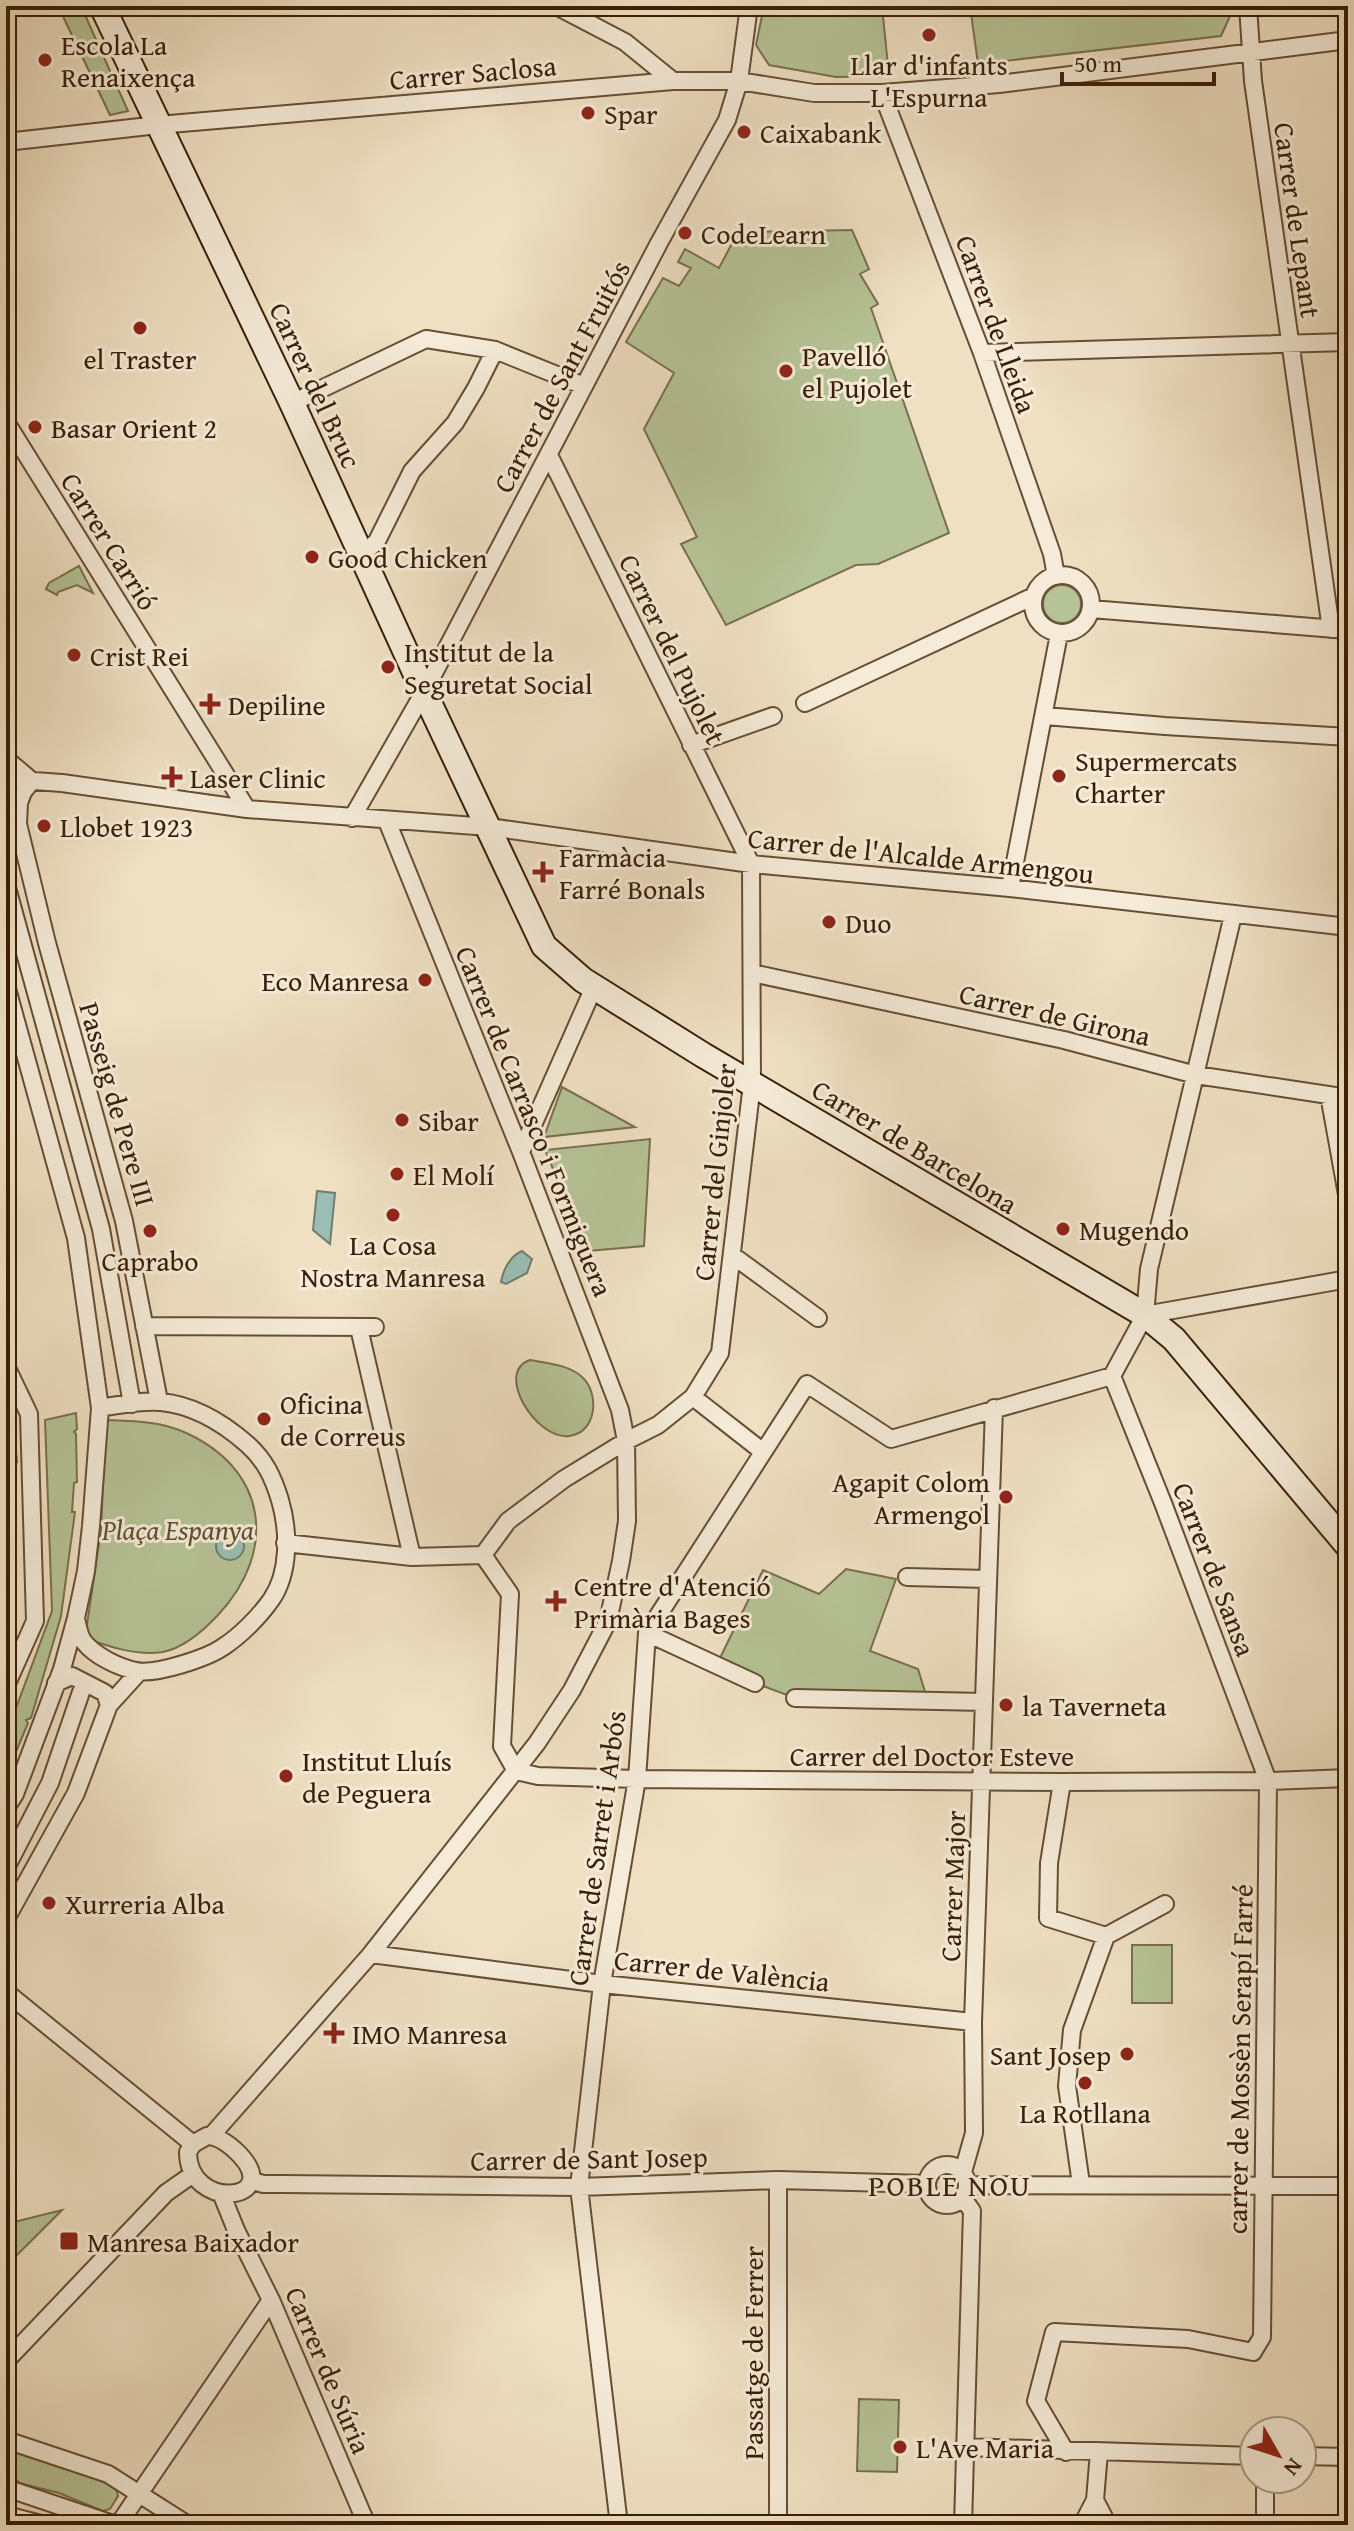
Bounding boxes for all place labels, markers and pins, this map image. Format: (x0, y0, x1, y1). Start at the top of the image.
place label: Escola La Renaixença (61, 24, 196, 97)
marker: Llar d'infants L'Espurna (920, 26, 938, 44)
place label: Llar d'infants L'Espurna (850, 44, 1008, 117)
marker: Escola La Renaixença (36, 51, 54, 69)
place label: Spar (604, 93, 658, 134)
marker: Spar (579, 104, 597, 122)
place label: Caixabank (760, 112, 882, 153)
marker: Caixabank (735, 123, 753, 141)
place label: CodeLearn (701, 213, 826, 254)
marker: CodeLearn (676, 224, 694, 242)
marker: el Traster (131, 319, 149, 337)
place label: Pavelló el Pujolet (802, 335, 912, 408)
place label: el Traster (83, 338, 197, 379)
marker: Pavelló el Pujolet (777, 362, 795, 380)
place label: Basar Orient 2 (51, 407, 217, 448)
marker: Basar Orient 2 (26, 418, 44, 436)
place label: Good Chicken (328, 537, 488, 578)
marker: Good Chicken (303, 548, 321, 566)
place label: Institut de la Seguretat Social (404, 631, 593, 704)
place label: Crist Rei (90, 635, 189, 676)
marker: Crist Rei (65, 646, 83, 664)
marker: Institut de la Seguretat Social (379, 658, 397, 676)
place label: Depiline (228, 684, 326, 725)
marker: Depiline (199, 693, 221, 715)
place label: Supermercats Charter (1075, 740, 1237, 813)
place label: Laser Clinic (190, 757, 326, 798)
marker: Laser Clinic (161, 766, 183, 788)
marker: Supermercats Charter (1050, 767, 1068, 785)
place label: Llobet 1923 (60, 806, 193, 847)
marker: Llobet 1923 (35, 817, 53, 835)
place label: Farmàcia Farré Bonals (559, 836, 705, 909)
marker: Farmàcia Farré Bonals (534, 863, 552, 881)
place label: Duo (845, 902, 891, 943)
marker: Duo (820, 913, 838, 931)
place label: Eco Manresa (261, 960, 410, 1001)
marker: Eco Manresa (416, 971, 434, 989)
place label: Sibar (418, 1100, 479, 1141)
marker: Sibar (393, 1111, 411, 1129)
place label: El Molí (413, 1154, 495, 1195)
marker: El Molí (388, 1165, 406, 1183)
marker: La Cosa Nostra Manresa (384, 1206, 402, 1224)
place label: Mugendo (1079, 1209, 1189, 1250)
marker: Mugendo (1054, 1220, 1072, 1238)
marker: Caprabo (141, 1222, 159, 1240)
place label: La Cosa Nostra Manresa (301, 1224, 486, 1297)
place label: Caprabo (102, 1240, 198, 1281)
place label: Oficina de Correus (280, 1383, 406, 1456)
marker: Oficina de Correus (255, 1410, 273, 1428)
place label: Agapit Colom Armengol (832, 1461, 990, 1534)
marker: Agapit Colom Armengol (997, 1488, 1015, 1506)
place label: Centre d'Atenció Primària Bages (574, 1565, 771, 1638)
marker: Centre d'Atenció Primària Bages (545, 1590, 567, 1612)
place label: la Taverneta (1022, 1685, 1167, 1726)
marker: la Taverneta (997, 1696, 1015, 1714)
place label: Institut Lluís de Peguera (302, 1740, 452, 1813)
marker: Institut Lluís de Peguera (277, 1767, 295, 1785)
place label: Xurreria Alba (65, 1883, 225, 1924)
marker: Xurreria Alba (40, 1894, 58, 1912)
place label: IMO Manresa (352, 2013, 508, 2054)
marker: IMO Manresa (323, 2022, 345, 2044)
place label: Sant Josep (990, 2034, 1111, 2075)
marker: Sant Josep (1118, 2045, 1136, 2063)
marker: La Rotllana (1076, 2074, 1094, 2092)
place label: La Rotllana (1019, 2092, 1151, 2133)
place label: Manresa Baixador (87, 2221, 299, 2262)
marker: Manresa Baixador (58, 2230, 80, 2252)
place label: L'Ave Maria (916, 2427, 1055, 2468)
marker: L'Ave Maria (891, 2438, 909, 2456)

